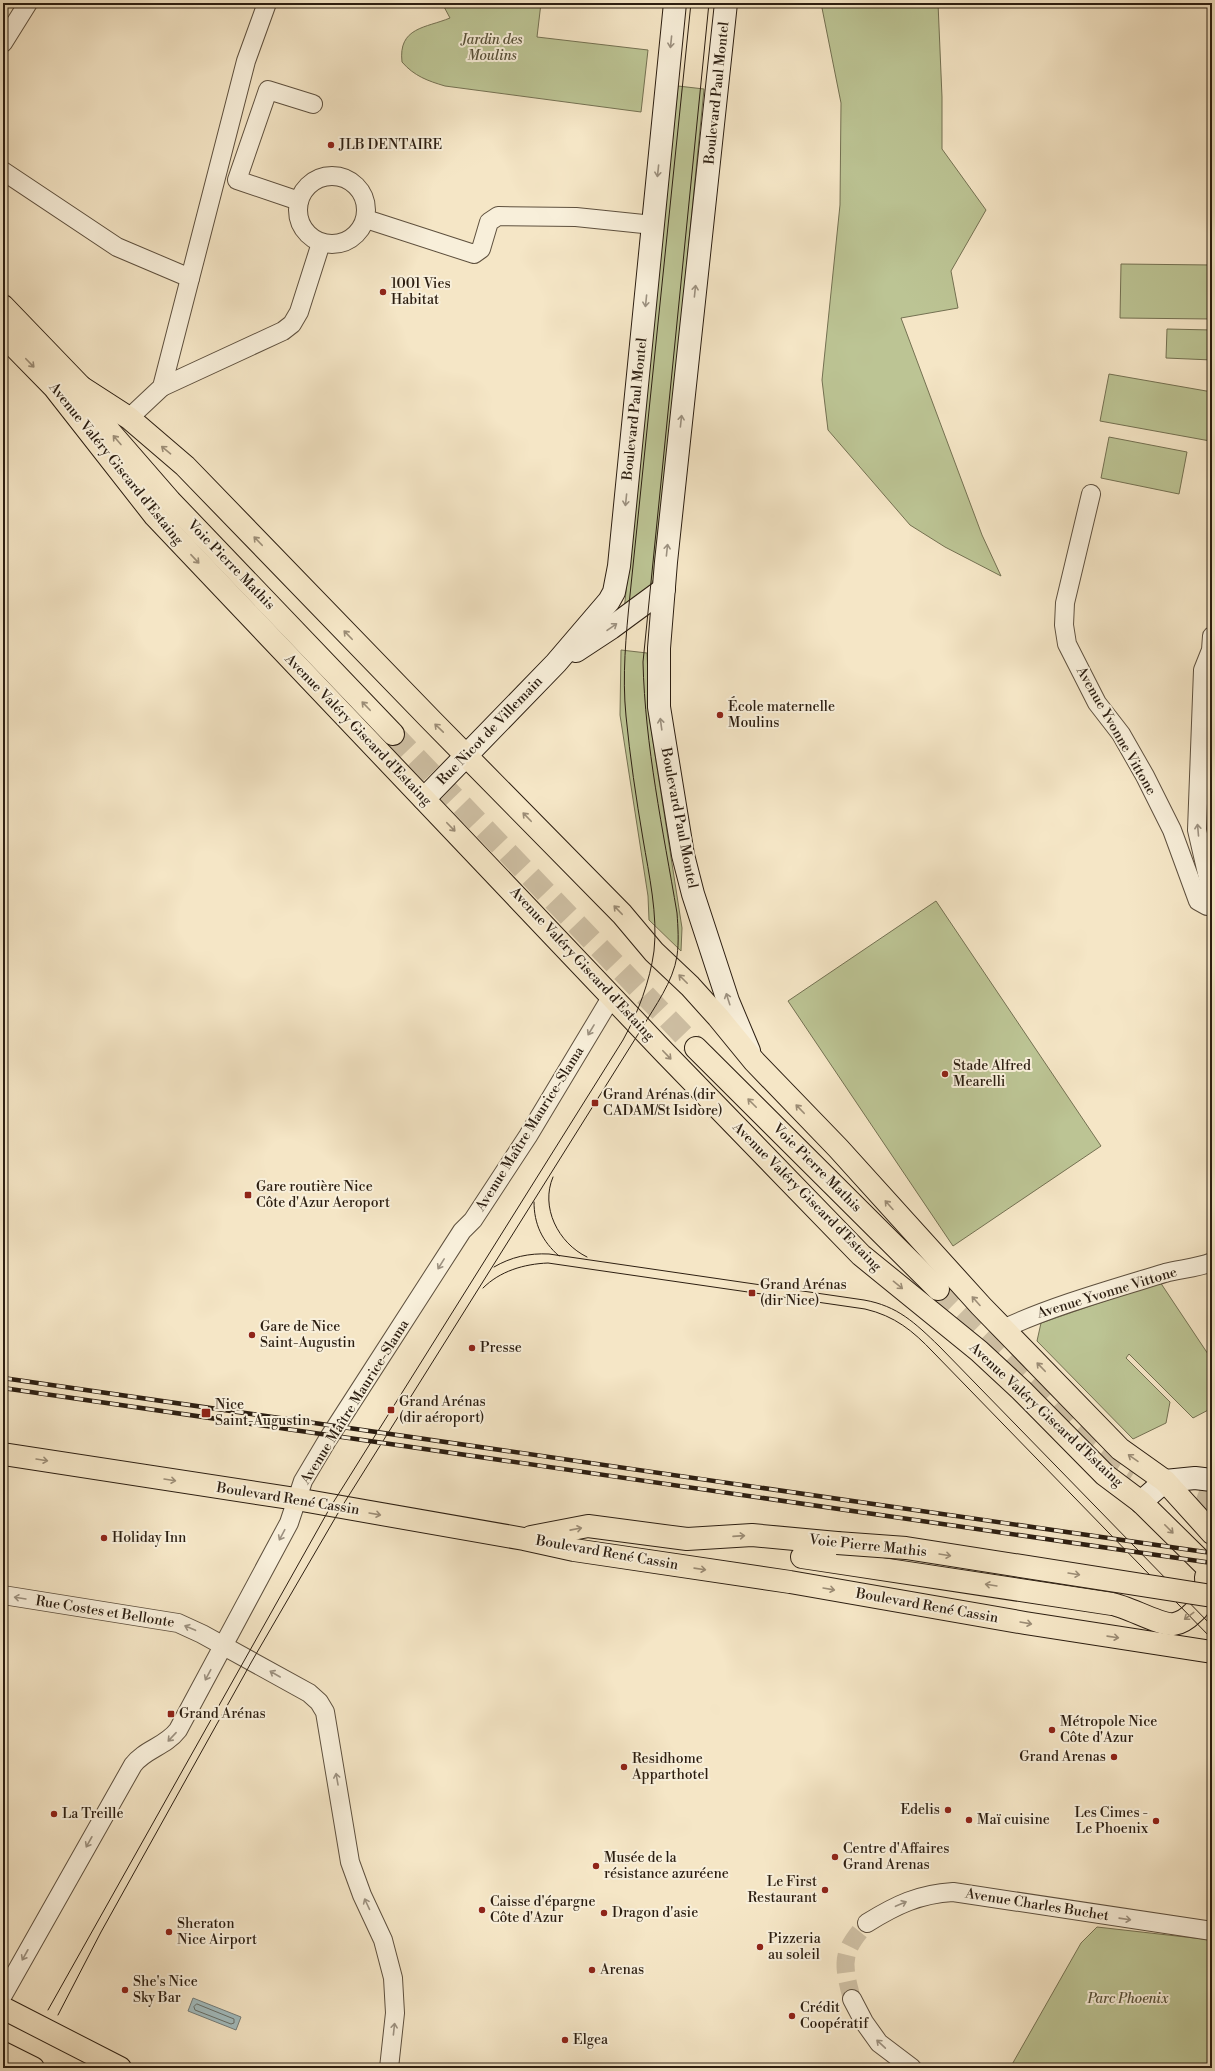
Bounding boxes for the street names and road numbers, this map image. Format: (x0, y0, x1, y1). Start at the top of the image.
street label: Boulevard Paul Montel (700, 21, 733, 166)
street label: Boulevard Paul Montel (618, 337, 651, 482)
street label: Avenue Valéry Giscard d'Estaing (44, 378, 188, 549)
street label: Voie Pierre Mathis (183, 515, 279, 614)
street label: Avenue Valéry Giscard d'Estaing (280, 650, 436, 810)
street label: Avenue Yvonne Vittone (1071, 663, 1160, 798)
street label: Rue Nicot de Villemain (433, 672, 547, 789)
street label: Boulevard Paul Montel (656, 745, 701, 890)
street label: Avenue Valéry Giscard d'Estaing (505, 883, 659, 1045)
street label: Avenue Maître Maurice-Slama (471, 1043, 589, 1216)
street label: Avenue Valéry Giscard d'Estaing (728, 1118, 886, 1276)
street label: Voie Pierre Mathis (768, 1119, 865, 1216)
street label: Avenue Yvonne Vittone (1034, 1263, 1179, 1323)
street label: Avenue Maître Maurice-Slama (296, 1316, 414, 1489)
street label: Avenue Valéry Giscard d'Estaing (965, 1338, 1127, 1492)
street label: Boulevard René Cassin (214, 1479, 361, 1519)
street label: Boulevard René Cassin (533, 1531, 680, 1575)
street label: Voie Pierre Mathis (807, 1531, 928, 1561)
street label: Boulevard René Cassin (853, 1584, 1000, 1628)
street label: Rue Costes et Bellonte (34, 1592, 176, 1632)
street label: Avenue Charles Buchet (963, 1885, 1110, 1925)

